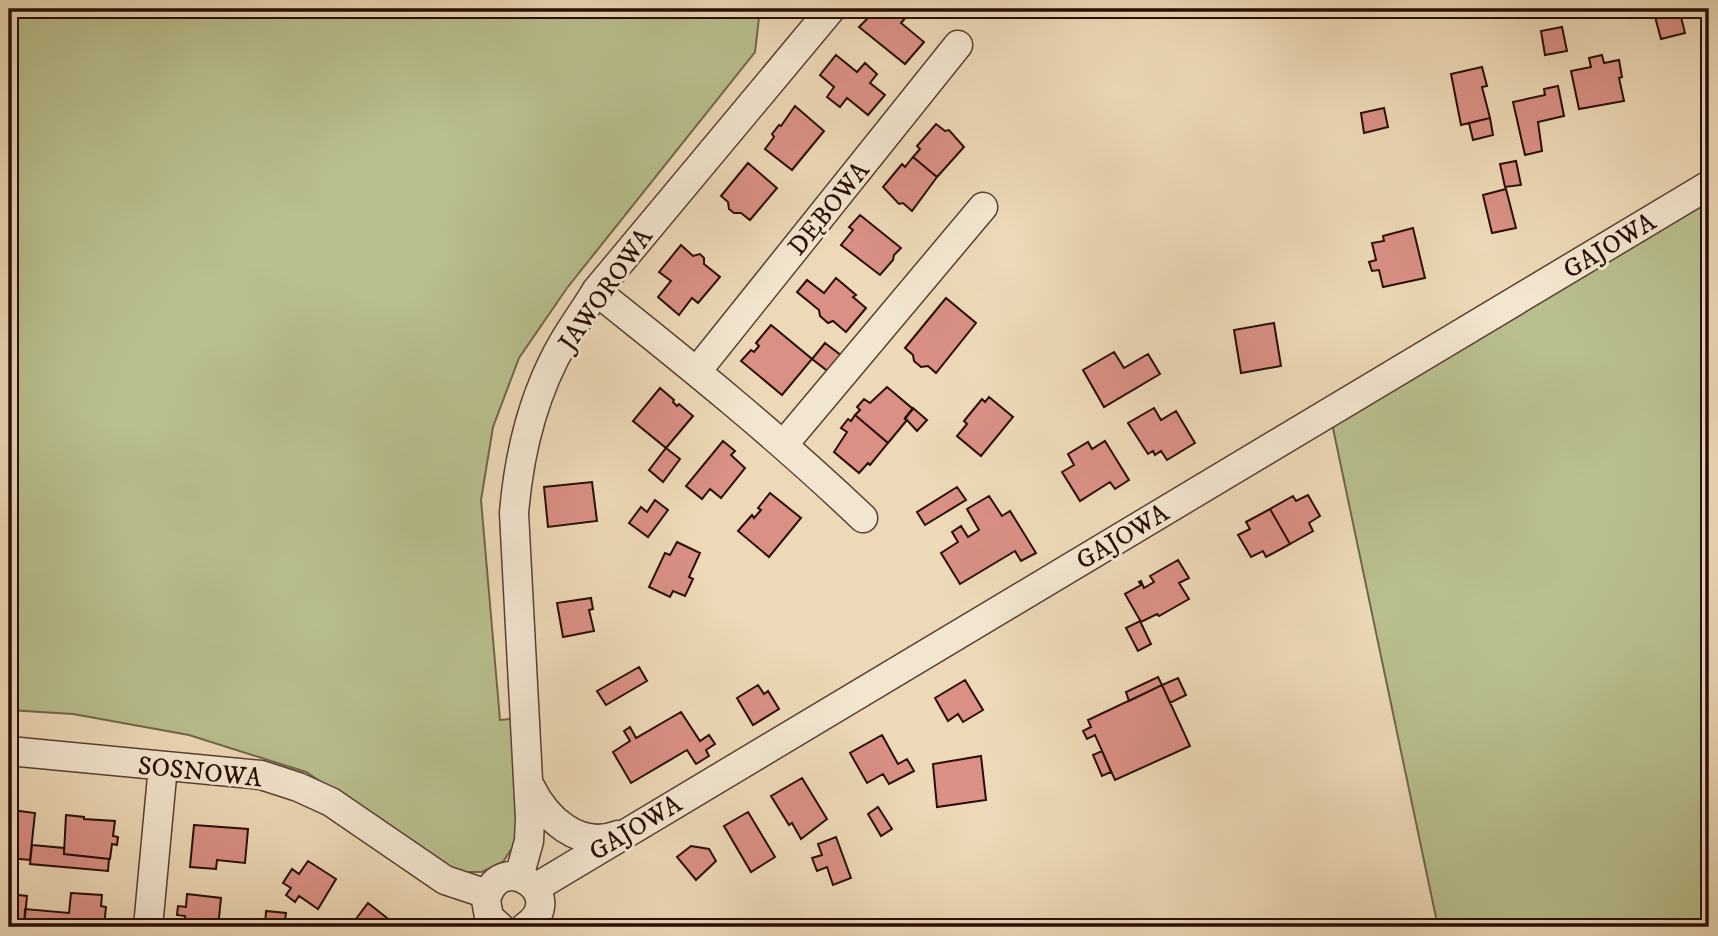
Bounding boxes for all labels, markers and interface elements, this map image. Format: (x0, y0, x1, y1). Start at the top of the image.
street label: DĘBOWA (781, 155, 877, 263)
street label: GAJOWA (1557, 206, 1662, 287)
street label: JAWOROWA (551, 222, 661, 359)
street label: GAJOWA (1070, 497, 1175, 578)
street label: SOSNOWA (136, 750, 264, 795)
street label: GAJOWA (583, 788, 688, 869)

